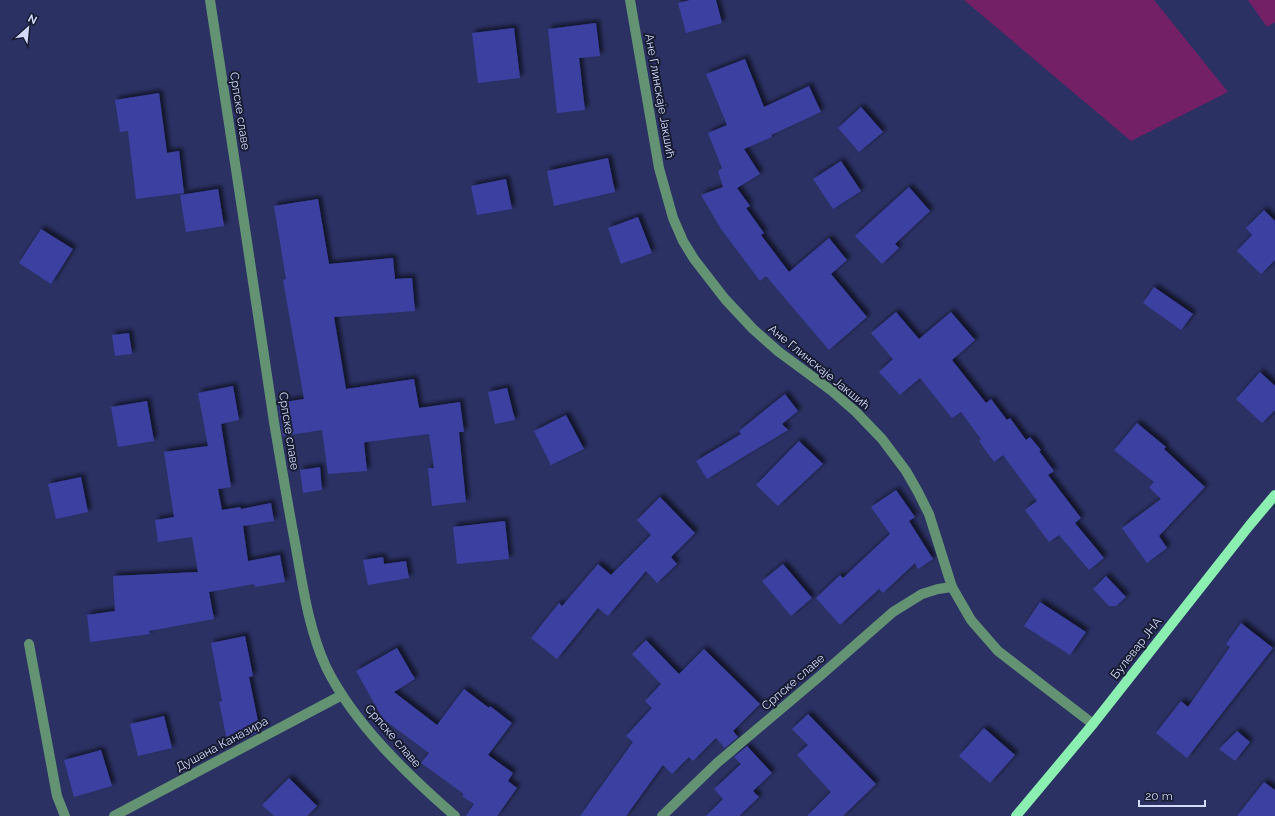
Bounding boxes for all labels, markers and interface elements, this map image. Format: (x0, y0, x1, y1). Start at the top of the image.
north arrow (8, 8, 48, 48)
text: N (26, 12, 39, 27)
street label: Ане Глинскаје Јакшић (642, 33, 678, 159)
street label: Српске славе (227, 71, 253, 151)
street label: Ане Глинскаје Јакшић (765, 322, 873, 412)
street label: Српске славе (276, 391, 302, 471)
street label: Булевар ЈНА (1108, 615, 1164, 681)
street label: Српске славе (759, 651, 827, 713)
street label: Српске славе (362, 702, 424, 770)
street label: Душана Каназира (173, 714, 271, 774)
scale bar (1139, 782, 1205, 808)
text: 20 m (1145, 789, 1173, 803)

